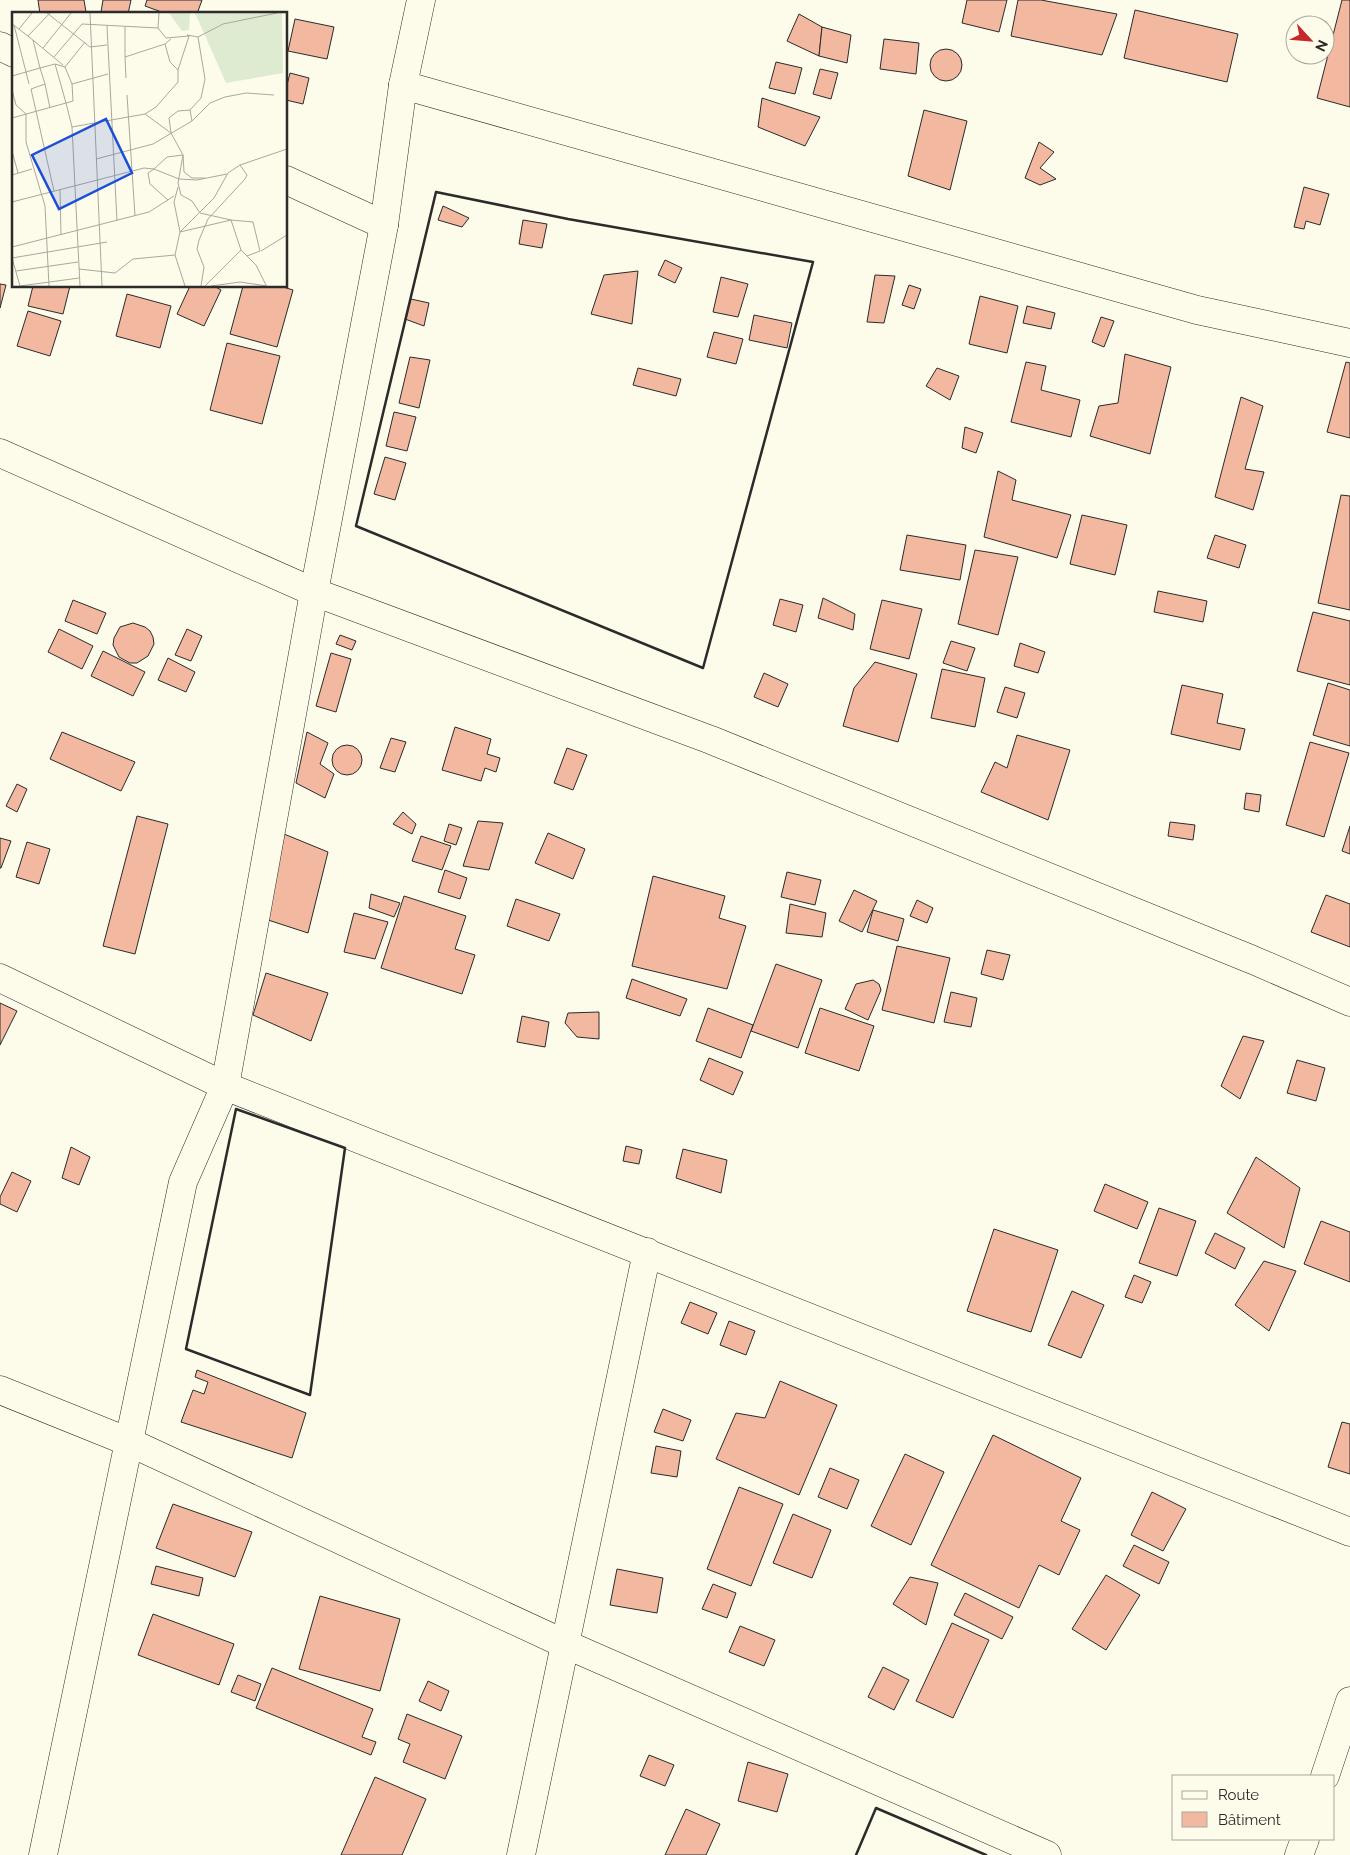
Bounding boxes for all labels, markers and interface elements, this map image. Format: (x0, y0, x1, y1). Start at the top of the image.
inset map (12, 12, 288, 288)
north arrow (1285, 15, 1335, 65)
text: N (1312, 37, 1331, 54)
legend (1172, 1775, 1335, 1840)
text: Route (1218, 1786, 1259, 1804)
text: Bâtiment (1218, 1811, 1281, 1829)

